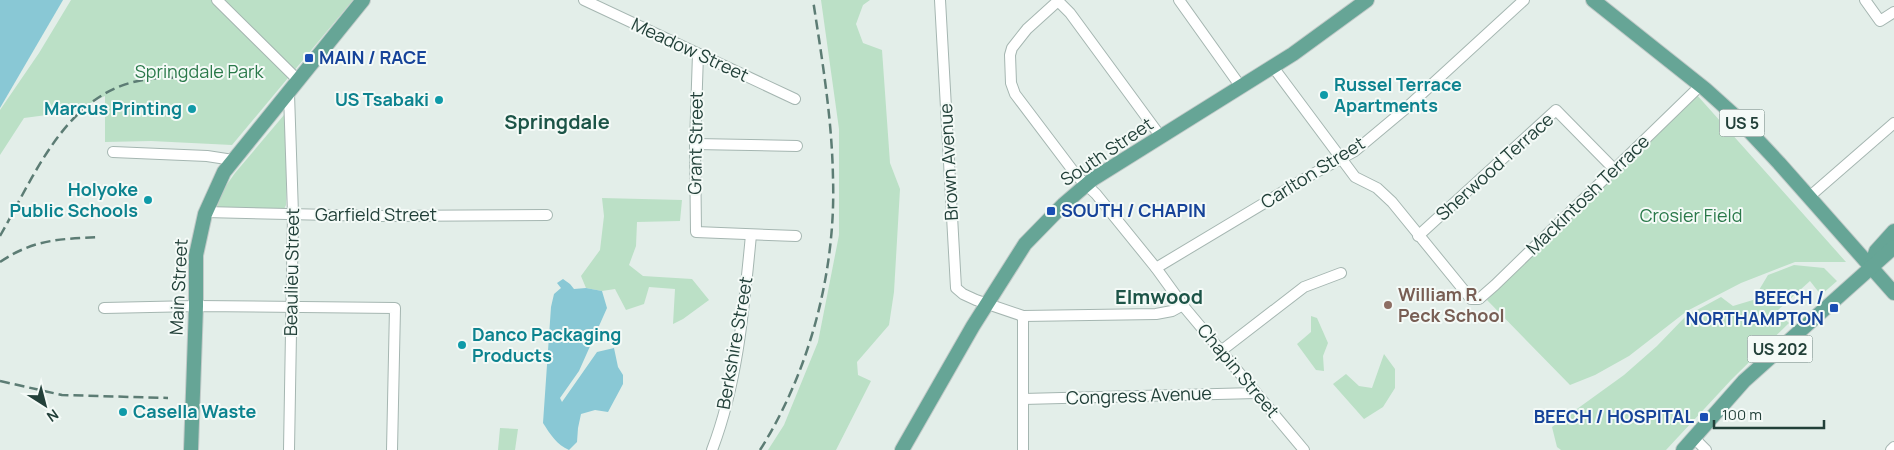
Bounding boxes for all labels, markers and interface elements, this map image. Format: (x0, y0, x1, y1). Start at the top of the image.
street label: Meadow Street (628, 11, 753, 87)
place label: MAIN / RACE (319, 45, 427, 69)
marker: MAIN / RACE (303, 52, 315, 64)
park label: Springdale Park (135, 59, 264, 83)
place label: Russel Terrace Apartments (1334, 72, 1462, 117)
place label: US Tsabaki (335, 87, 429, 111)
marker: Russel Terrace Apartments (1318, 89, 1330, 101)
street label: Grant Street (682, 91, 708, 195)
marker: US Tsabaki (433, 94, 445, 106)
place label: Marcus Printing (44, 96, 182, 120)
marker: Marcus Printing (186, 103, 198, 115)
street label: Brown Avenue (933, 103, 963, 221)
street label: Sherwood Terrace (1430, 107, 1558, 226)
district label: Springdale (504, 108, 610, 135)
road number: US 5 (1720, 110, 1764, 136)
street label: South Street (1055, 111, 1157, 191)
street label: Mackintosh Terrace (1520, 129, 1654, 259)
street label: Carlton Street (1256, 131, 1369, 214)
place label: Holyoke Public Schools (10, 177, 138, 222)
marker: Holyoke Public Schools (142, 194, 154, 206)
place label: SOUTH / CHAPIN (1061, 198, 1206, 222)
street label: Garfield Street (315, 202, 437, 226)
park label: Crosier Field (1640, 203, 1742, 227)
marker: SOUTH / CHAPIN (1045, 205, 1057, 217)
street label: Beaulieu Street (278, 208, 304, 336)
street label: Main Street (163, 238, 193, 336)
street label: Berkshire Street (711, 275, 758, 411)
place label: William R. Peck School (1398, 282, 1505, 327)
district label: Elmwood (1115, 283, 1203, 310)
place label: BEECH / NORTHAMPTON (1686, 285, 1824, 330)
marker: William R. Peck School (1382, 299, 1394, 311)
marker: BEECH / NORTHAMPTON (1828, 302, 1840, 314)
street label: Chapin Street (1192, 318, 1285, 422)
place label: Danco Packaging Products (472, 322, 621, 367)
road number: US 202 (1748, 336, 1812, 362)
marker: Danco Packaging Products (456, 339, 468, 351)
north arrow (20, 380, 70, 430)
street label: Congress Avenue (1066, 380, 1212, 410)
scale bar (1714, 398, 1824, 430)
place label: Casella Waste (133, 399, 256, 423)
place label: BEECH / HOSPITAL (1534, 404, 1694, 428)
text: 100 m (1722, 404, 1762, 425)
text: N (43, 405, 63, 427)
marker: Casella Waste (117, 406, 129, 418)
marker: BEECH / HOSPITAL (1698, 411, 1710, 423)

